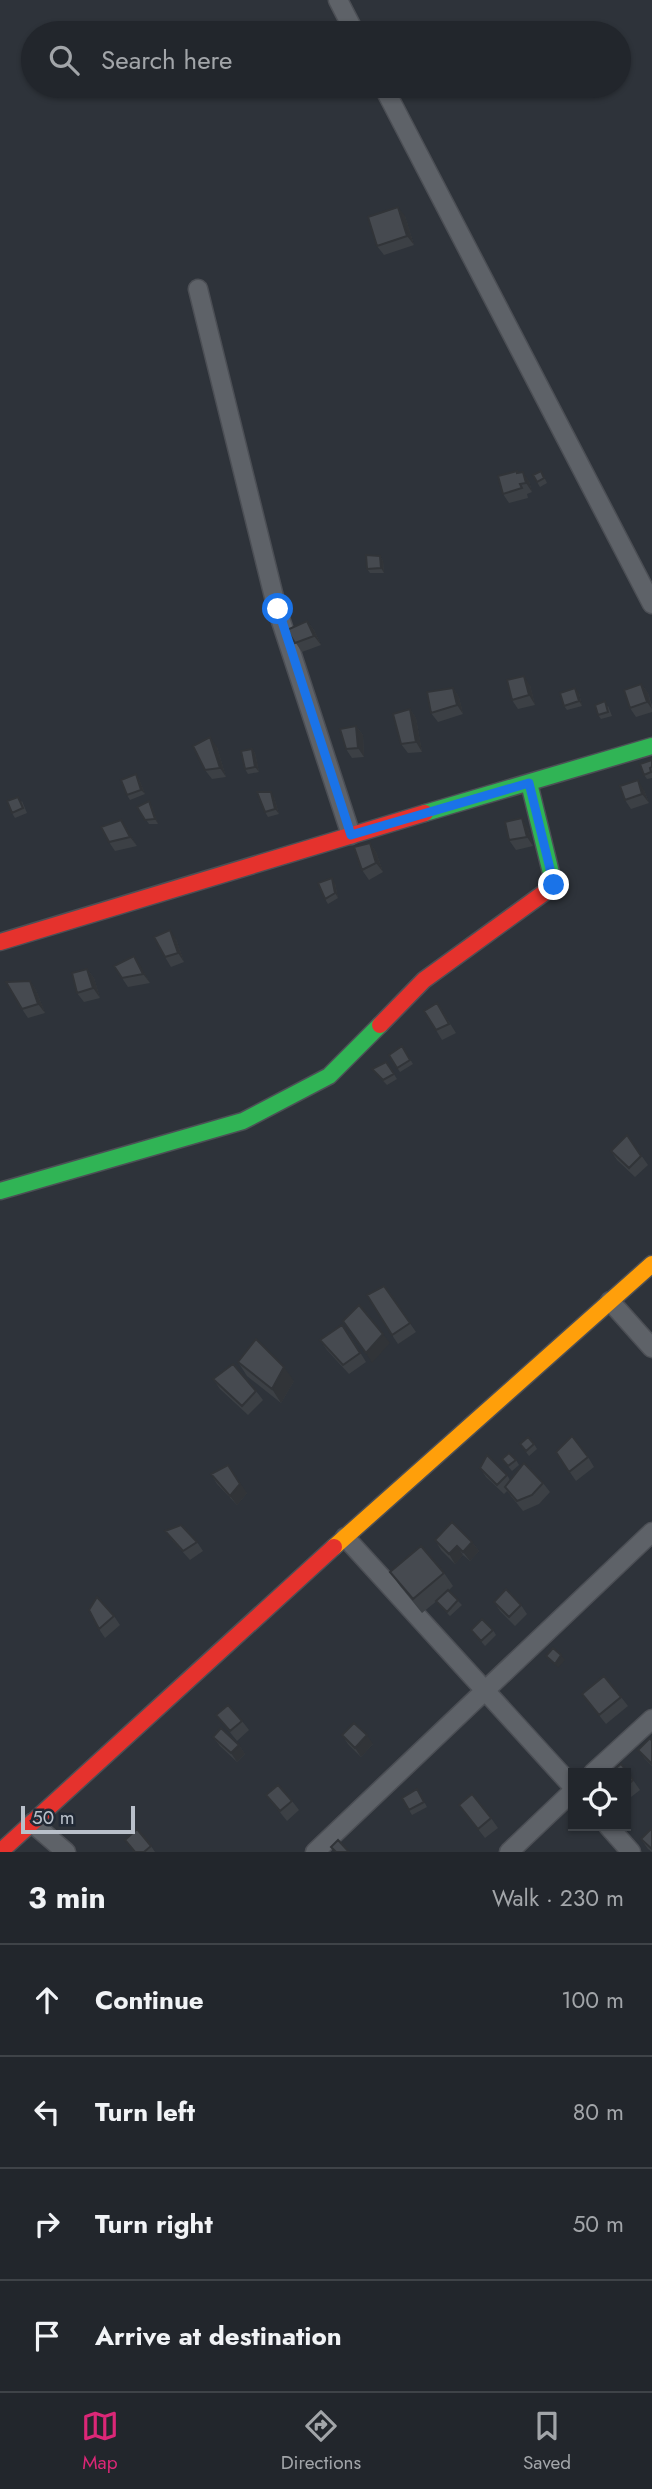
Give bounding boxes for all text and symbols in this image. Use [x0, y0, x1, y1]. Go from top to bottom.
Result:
search box [21, 21, 631, 98]
icon: search [45, 41, 83, 79]
text: Search here [101, 41, 233, 79]
route start [262, 593, 293, 624]
route end [538, 869, 569, 900]
map controls [568, 1768, 631, 1831]
button: locate [568, 1768, 631, 1831]
scale bar [21, 1803, 135, 1835]
text: 50 m [32, 1804, 75, 1831]
text: 3 min [28, 1876, 106, 1919]
text: Walk · 230 m [492, 1881, 624, 1915]
icon: ahead [28, 1981, 66, 2019]
text: Continue [95, 1981, 204, 2019]
text: 100 m [561, 1983, 624, 2017]
icon: left [28, 2093, 66, 2131]
text: Turn left [95, 2093, 195, 2131]
text: 80 m [573, 2095, 624, 2129]
icon: right [28, 2205, 66, 2243]
text: Turn right [95, 2205, 213, 2243]
text: 50 m [572, 2207, 624, 2241]
icon: arrive [28, 2317, 66, 2355]
text: Arrive at destination [95, 2317, 342, 2355]
tab: Map [81, 2407, 119, 2476]
tab: Directions [281, 2407, 361, 2476]
tab: Saved [523, 2407, 571, 2476]

